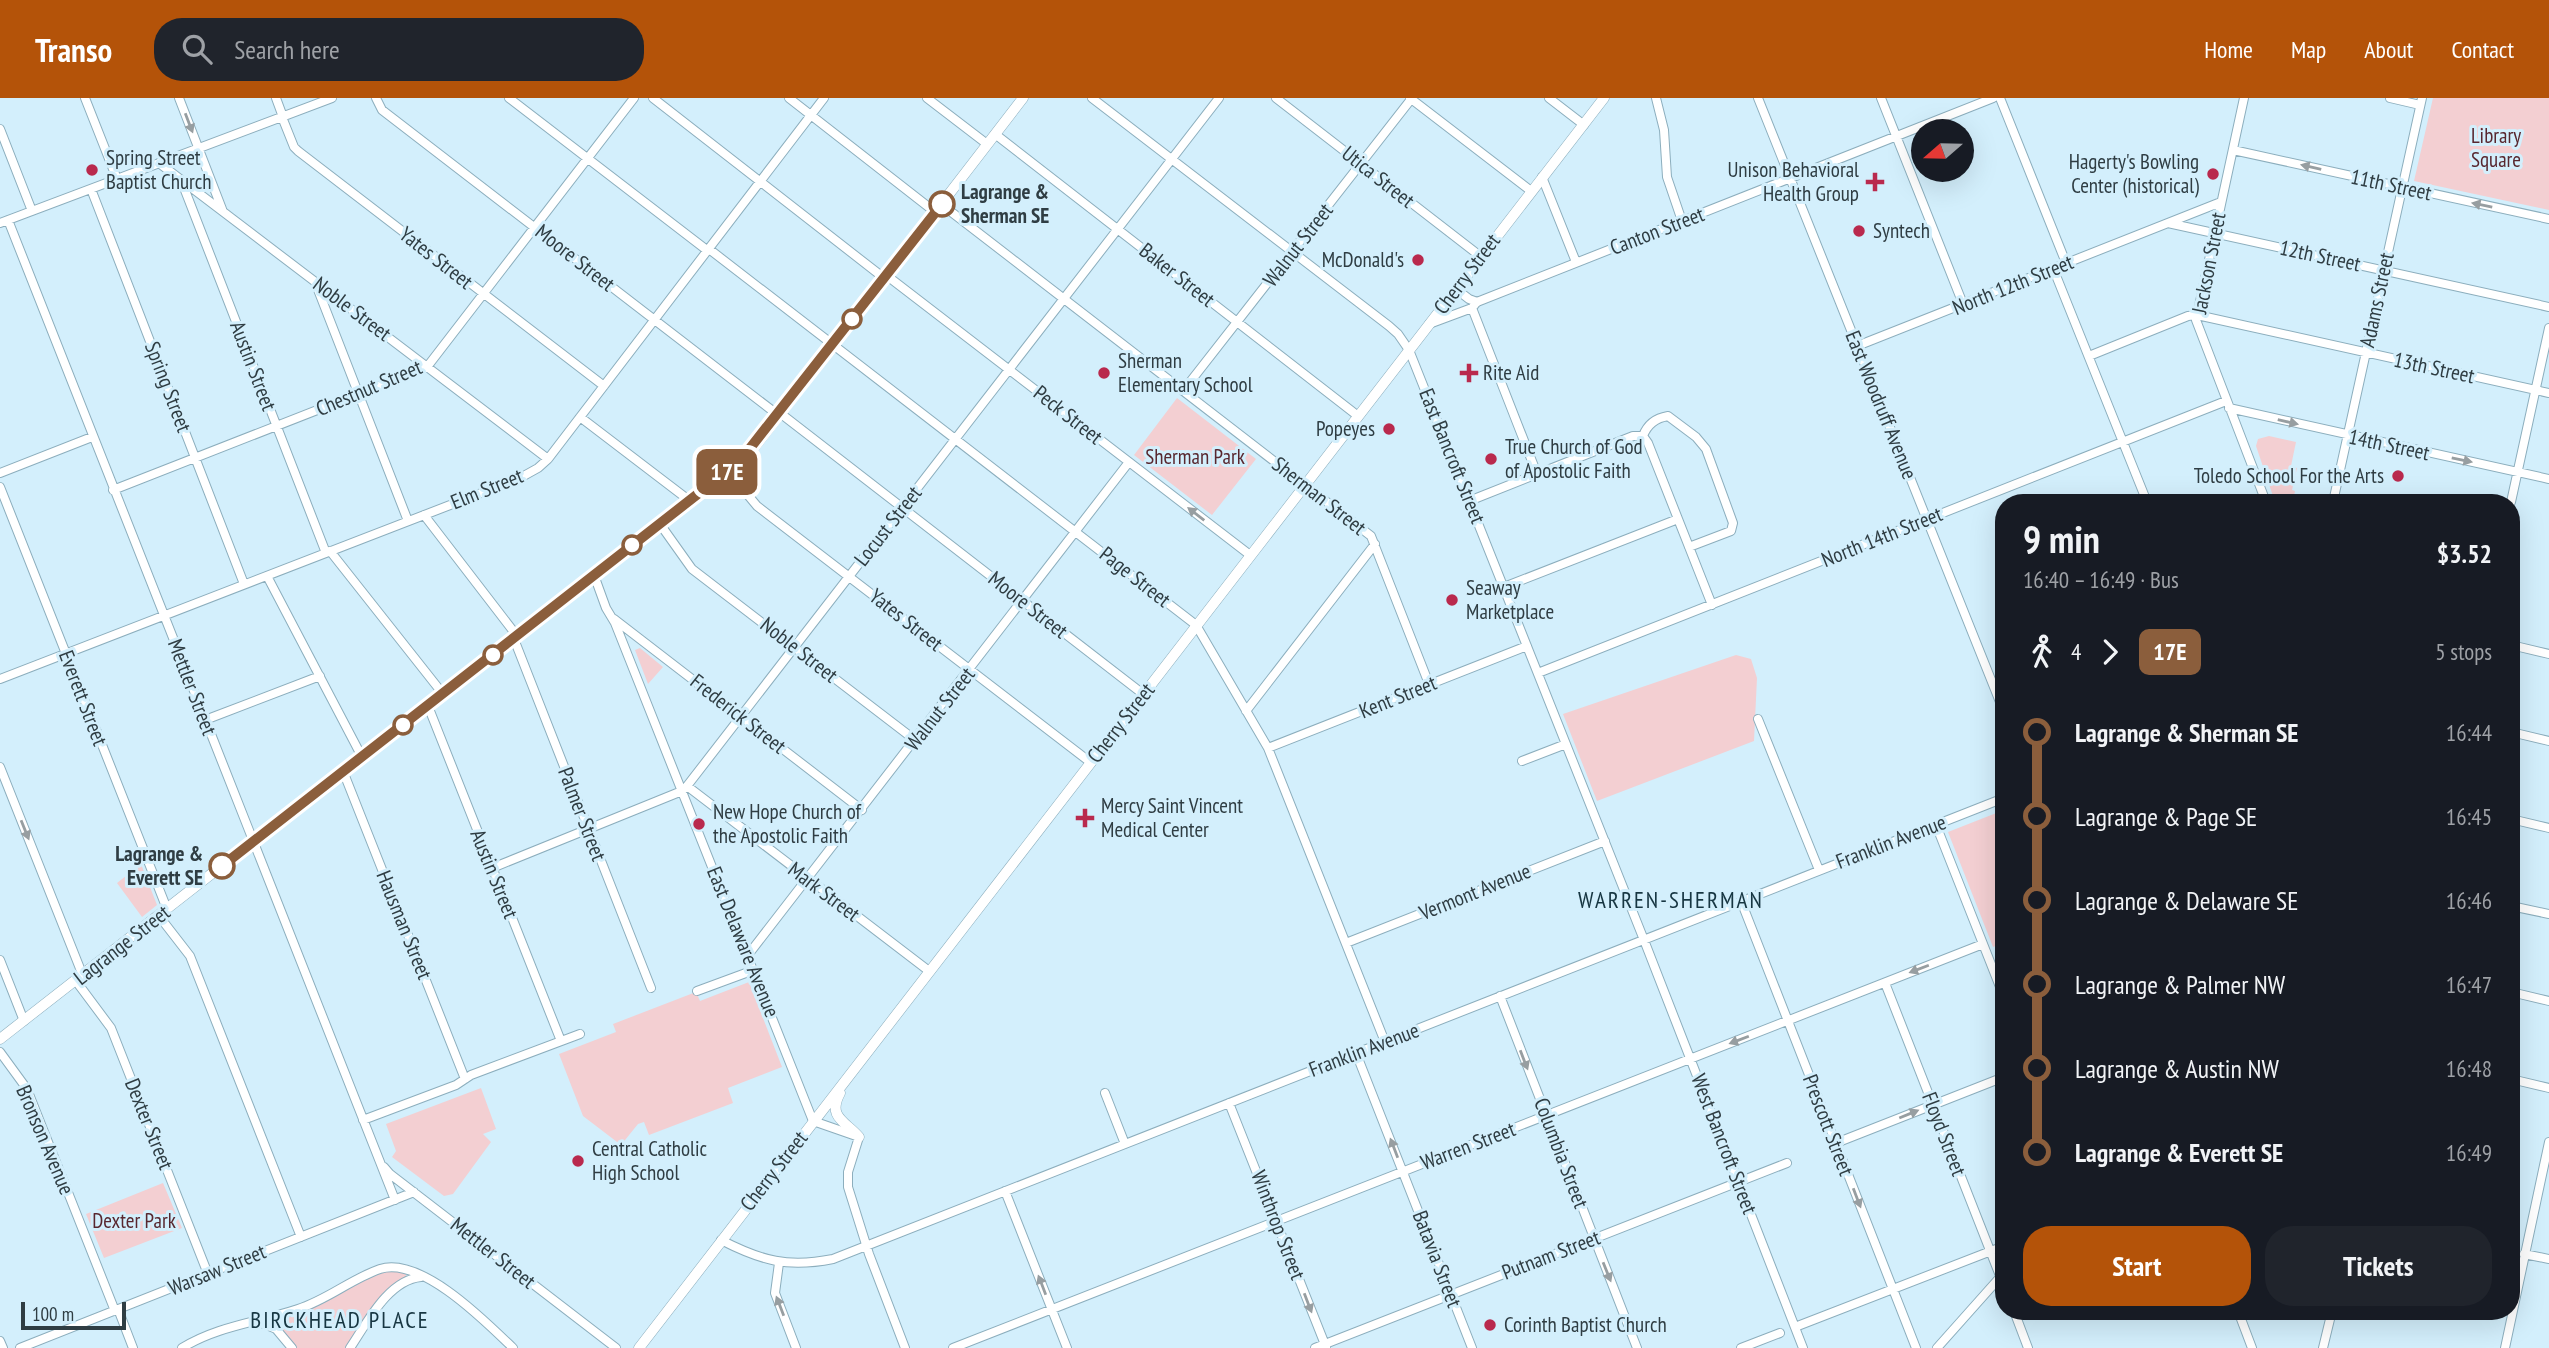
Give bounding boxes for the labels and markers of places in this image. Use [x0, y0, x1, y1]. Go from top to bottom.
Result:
place label: Spring Street Baptist Church [106, 144, 212, 195]
place label: Hagerty's Bowling Center (historical) [2069, 148, 2199, 199]
place label: Unison Behavioral Health Group [1727, 156, 1859, 207]
marker: Spring Street Baptist Church [84, 162, 100, 178]
marker: Hagerty's Bowling Center (historical) [2205, 166, 2221, 182]
marker: Unison Behavioral Health Group [1865, 172, 1885, 192]
place label: Lagrange & Sherman SE [961, 178, 1049, 229]
marker: Lagrange & Sherman SE [929, 191, 955, 217]
place label: Syntech [1873, 217, 1930, 244]
marker: Syntech [1851, 223, 1867, 239]
place label: McDonald's [1322, 246, 1404, 273]
marker: McDonald's [1410, 252, 1426, 268]
unlabelled marker [842, 309, 862, 329]
place label: Sherman Elementary School [1118, 347, 1253, 398]
place label: Rite Aid [1483, 359, 1539, 386]
marker: Sherman Elementary School [1096, 365, 1112, 381]
marker: Rite Aid [1461, 365, 1477, 381]
place label: Popeyes [1316, 415, 1375, 442]
marker: Popeyes [1381, 421, 1397, 437]
place label: True Church of God of Apostolic Faith [1505, 433, 1643, 484]
marker: True Church of God of Apostolic Faith [1483, 451, 1499, 467]
place label: Toledo School For the Arts [2194, 462, 2384, 489]
marker: Toledo School For the Arts [2390, 468, 2406, 484]
unlabelled marker [622, 535, 642, 555]
place label: Seaway Marketplace [1466, 574, 1554, 625]
marker: Seaway Marketplace [1444, 592, 1460, 608]
unlabelled marker [483, 645, 503, 665]
unlabelled marker [393, 715, 413, 735]
place label: Mercy Saint Vincent Medical Center [1101, 792, 1243, 843]
place label: New Hope Church of the Apostolic Faith [713, 798, 862, 849]
marker: Mercy Saint Vincent Medical Center [1075, 808, 1095, 828]
marker: New Hope Church of the Apostolic Faith [691, 816, 707, 832]
place label: Lagrange & Everett SE [115, 840, 203, 891]
marker: Lagrange & Everett SE [209, 853, 235, 879]
place label: Central Catholic High School [592, 1135, 707, 1186]
marker: Central Catholic High School [570, 1153, 586, 1169]
place label: Corinth Baptist Church [1504, 1311, 1667, 1338]
marker: Corinth Baptist Church [1482, 1317, 1498, 1333]

